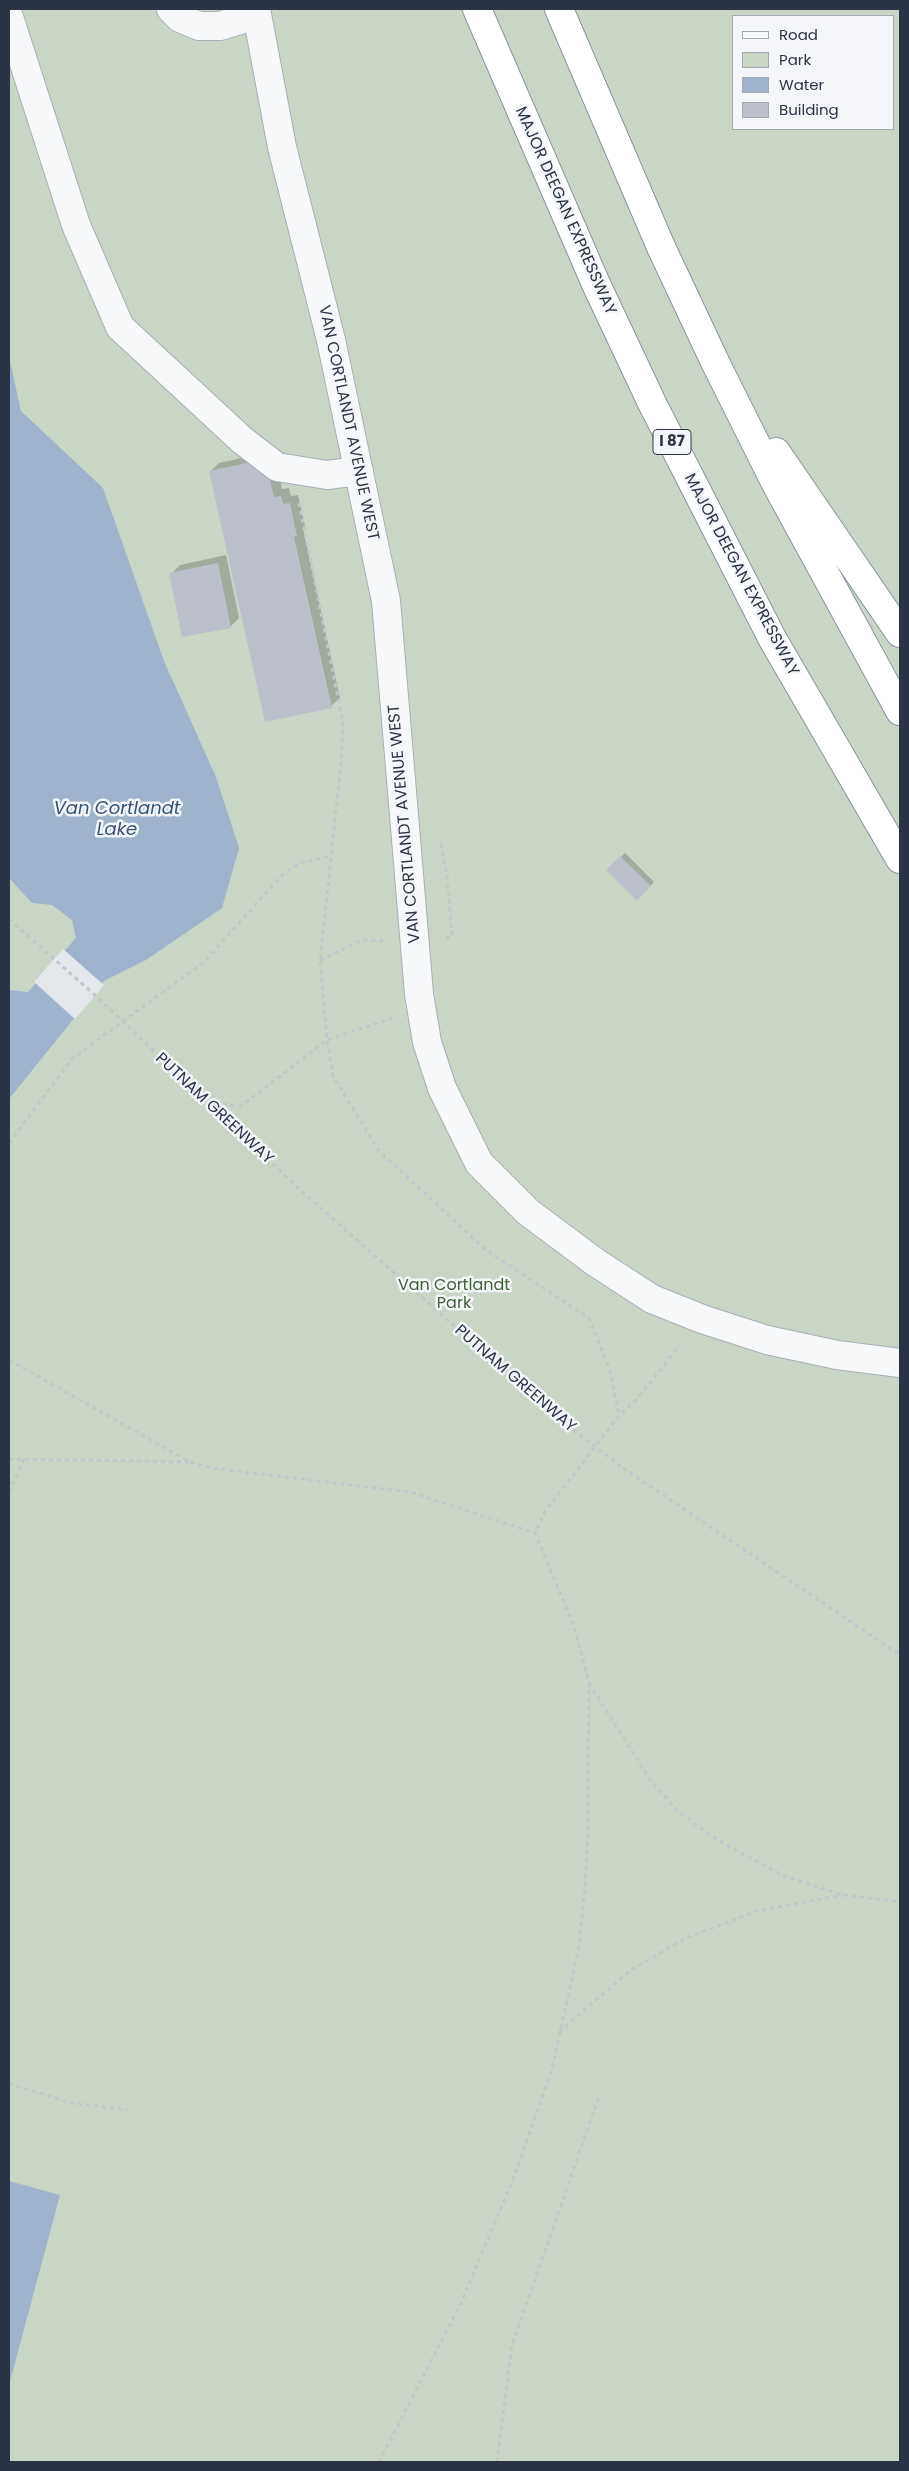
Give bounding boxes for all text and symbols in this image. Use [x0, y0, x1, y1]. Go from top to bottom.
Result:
legend [732, 15, 894, 130]
text: Road [779, 24, 818, 45]
text: Park [779, 49, 811, 70]
text: Water [779, 74, 824, 95]
text: Building [779, 99, 839, 120]
street label: MAJOR DEEGAN EXPRESSWAY [510, 104, 620, 318]
street label: VAN CORTLANDT AVENUE WEST [314, 304, 382, 542]
road number: I 87 [653, 430, 691, 454]
street label: MAJOR DEEGAN EXPRESSWAY [679, 471, 803, 679]
street label: VAN CORTLANDT AVENUE WEST [385, 704, 425, 944]
water label: Van Cortlandt Lake [54, 798, 180, 841]
street label: PUTNAM GREENWAY [151, 1049, 277, 1169]
park label: Van Cortlandt Park [398, 1276, 510, 1314]
street label: PUTNAM GREENWAY [450, 1321, 580, 1437]

